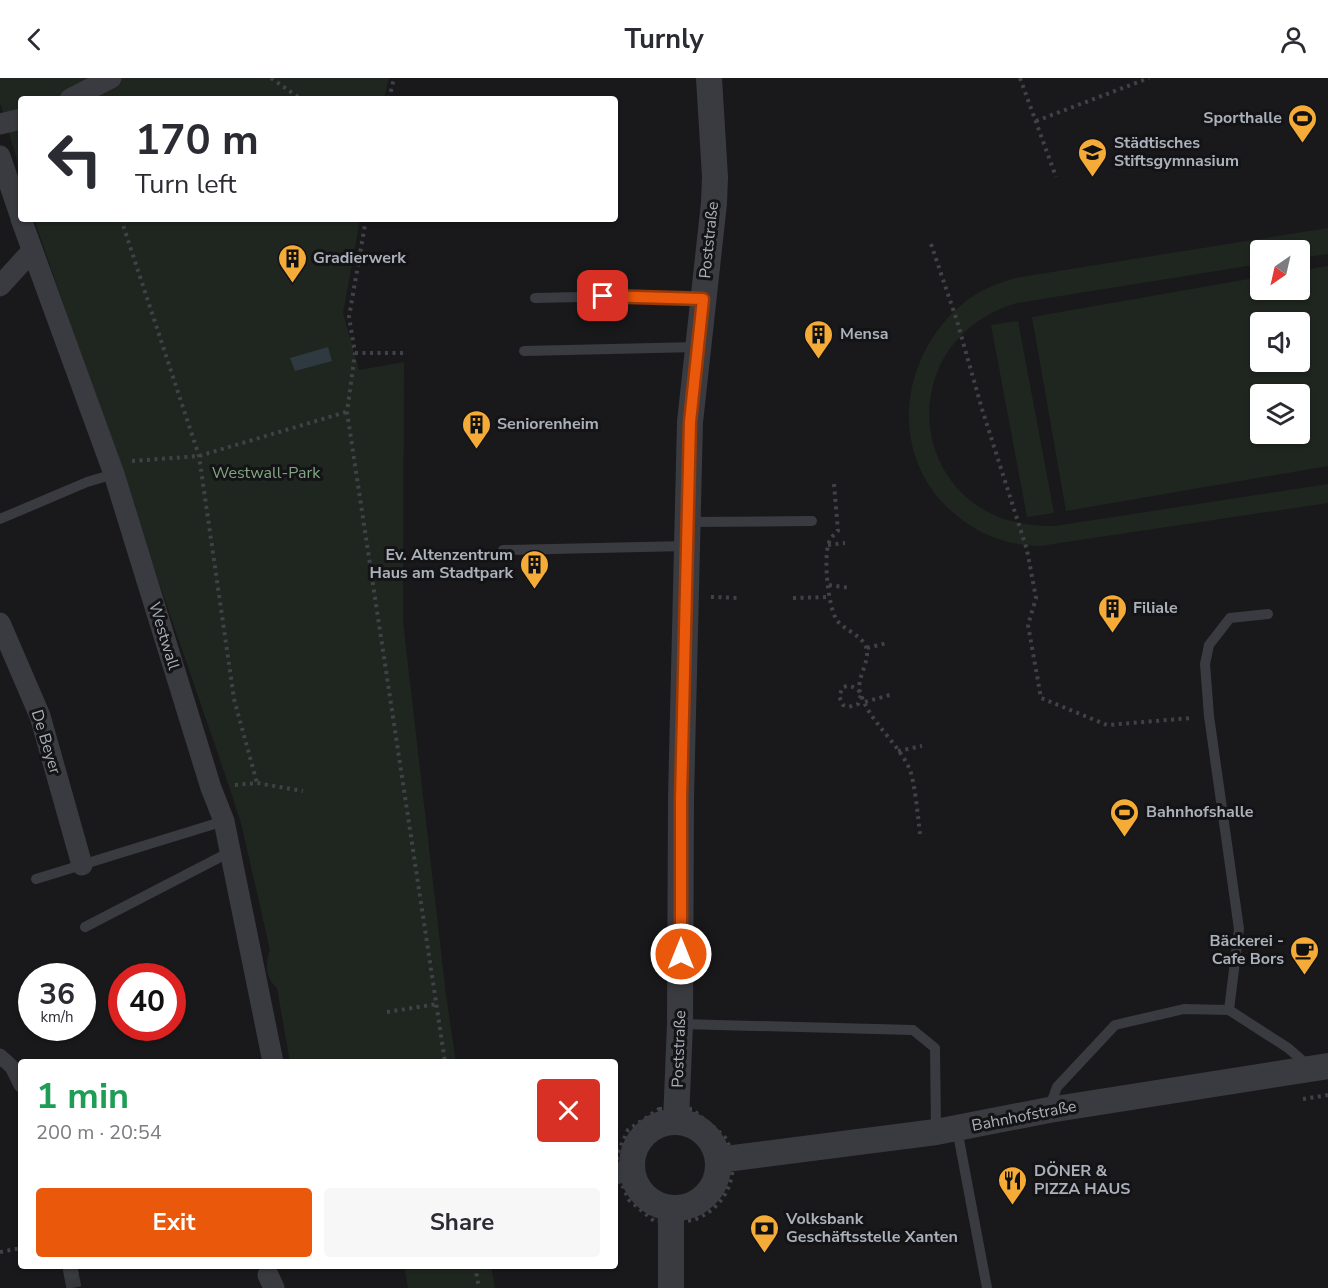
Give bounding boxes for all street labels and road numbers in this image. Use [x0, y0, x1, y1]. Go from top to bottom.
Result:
street label: Poststraße [694, 200, 724, 280]
street label: Westwall [143, 599, 185, 673]
street label: De Beyer [26, 707, 66, 777]
street label: Poststraße [667, 1010, 691, 1088]
street label: Bahnhofstraße [970, 1095, 1078, 1137]

